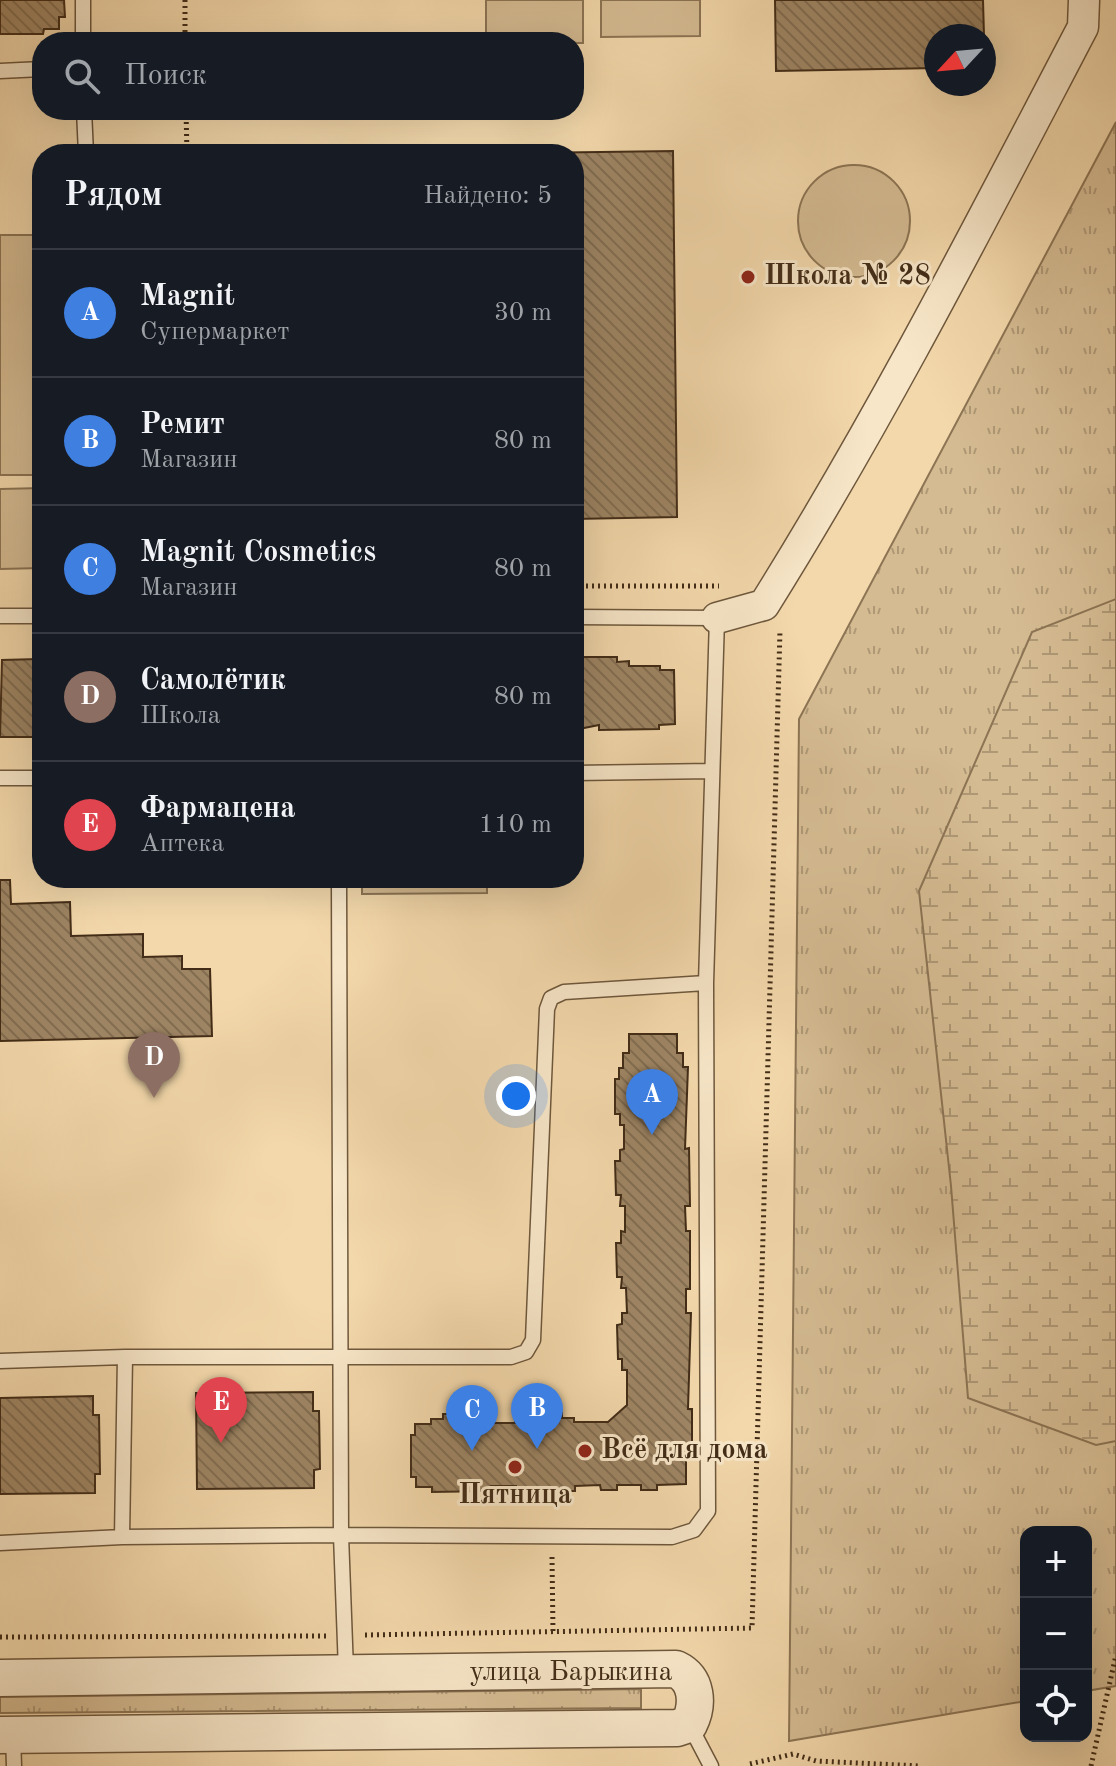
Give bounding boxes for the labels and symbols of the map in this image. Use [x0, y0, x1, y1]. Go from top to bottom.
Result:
north arrow [924, 24, 996, 96]
place label: Школа № 28 [764, 262, 931, 291]
marker: Школа № 28 [739, 268, 757, 286]
pin: D [128, 1032, 180, 1098]
pin: A [626, 1069, 678, 1135]
your location [496, 1076, 536, 1116]
pin: E [195, 1377, 247, 1443]
pin: B [511, 1383, 563, 1449]
pin: C [446, 1385, 498, 1451]
place label: Всё для дома [601, 1437, 768, 1465]
marker: Всё для дома [576, 1442, 594, 1460]
marker: Пятница [506, 1458, 524, 1476]
place label: Пятница [458, 1482, 572, 1510]
street label: улица Барыкина [470, 1659, 673, 1687]

